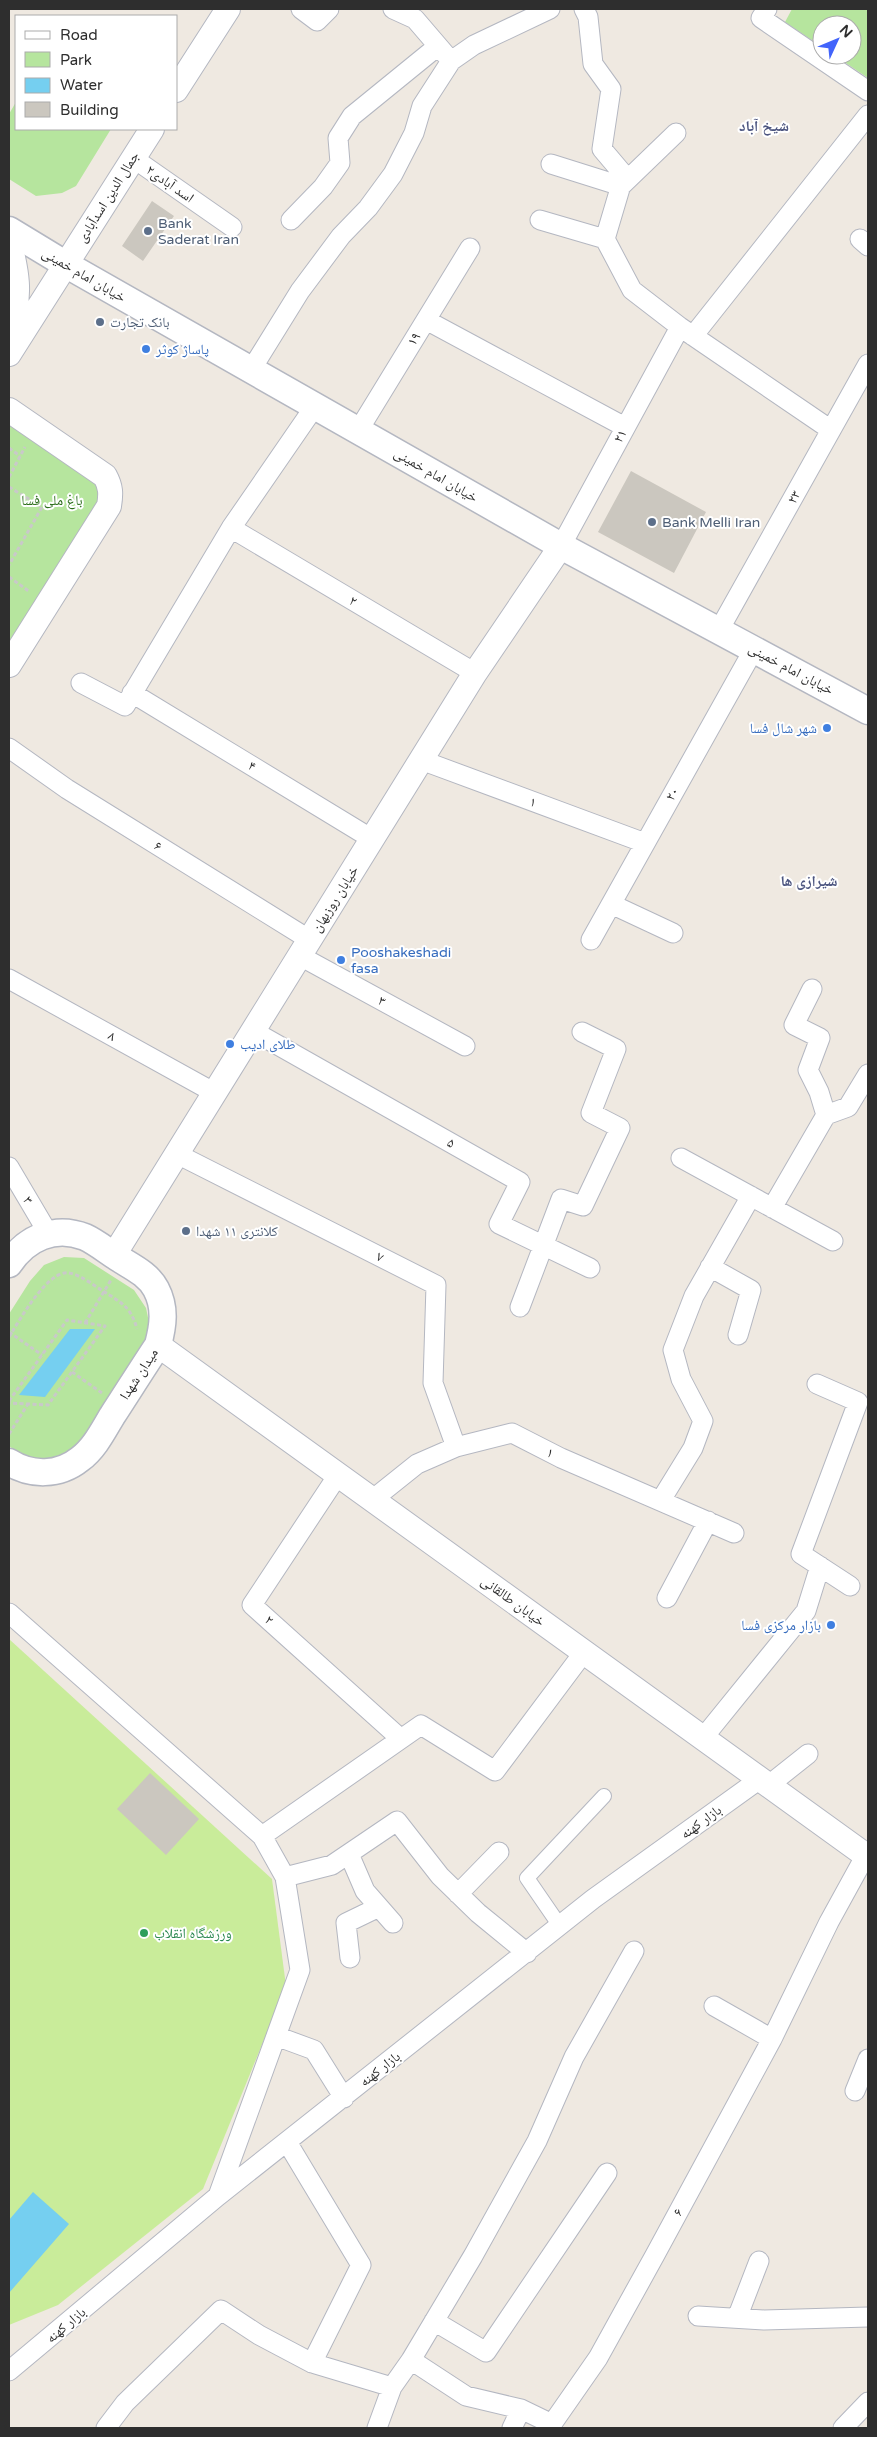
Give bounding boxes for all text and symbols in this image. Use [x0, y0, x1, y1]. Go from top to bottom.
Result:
legend [15, 15, 178, 130]
north arrow [812, 15, 862, 65]
text: N [836, 21, 856, 41]
text: Road [60, 26, 98, 44]
text: Park [60, 51, 92, 69]
text: Water [60, 76, 103, 94]
text: Building [60, 101, 119, 119]
district label: شیخ آباد [739, 117, 789, 136]
street label: جمال الدین اسدآبادی [73, 148, 143, 246]
street label: اسد آبادی۲ [143, 161, 197, 207]
place label: Bank Saderat Iran [158, 215, 239, 248]
marker: Bank Saderat Iran [142, 225, 154, 237]
street label: خیابان امام خمینی [39, 244, 129, 307]
place label: بانک تجارت [110, 314, 170, 331]
marker: بانک تجارت [94, 316, 106, 328]
street label: ۱۹ [403, 329, 425, 349]
place label: پاساژ کوثر [155, 341, 209, 358]
marker: پاساژ کوثر [140, 343, 152, 355]
street label: ۲۱ [610, 426, 630, 446]
street label: خیابان امام خمینی [391, 444, 481, 507]
street label: ۲۳ [784, 487, 804, 507]
park label: باغ ملی فسا [21, 492, 83, 510]
place label: Bank Melli Iran [662, 514, 760, 531]
marker: Bank Melli Iran [646, 516, 658, 528]
street label: ۲ [346, 592, 360, 610]
street label: خیابان امام خمینی [745, 639, 837, 699]
place label: شهر شال فسا [750, 720, 817, 737]
marker: شهر شال فسا [821, 722, 833, 734]
street label: ۴ [245, 757, 259, 775]
street label: ۲۰ [662, 784, 682, 804]
street label: ۱ [527, 793, 539, 811]
street label: ۶ [151, 837, 165, 855]
street label: خیابان روزبهان [308, 863, 362, 935]
district label: شیرازی ها [780, 872, 838, 890]
place label: Pooshakeshadi fasa [351, 944, 451, 977]
marker: Pooshakeshadi fasa [335, 954, 347, 966]
street label: ۳ [375, 992, 389, 1010]
street label: ۸ [105, 1027, 119, 1045]
place label: طلای ادیب [240, 1036, 295, 1053]
marker: طلای ادیب [224, 1038, 236, 1050]
street label: ۵ [444, 1134, 458, 1152]
street label: ۳ [19, 1193, 37, 1207]
place label: کلانتری ۱۱ شهدا [196, 1223, 278, 1240]
marker: کلانتری ۱۱ شهدا [180, 1225, 192, 1237]
street label: ۷ [373, 1248, 387, 1266]
street label: میدان شهدا [116, 1345, 162, 1403]
street label: ۱ [543, 1444, 557, 1462]
street label: خیابان طالقانی [478, 1572, 548, 1630]
street label: ۲ [261, 1612, 277, 1628]
place label: بازار مرکزی فسا [741, 1617, 821, 1634]
marker: بازار مرکزی فسا [825, 1619, 837, 1631]
street label: بازار کهنه [677, 1801, 725, 1843]
place label: ورزشگاه انقلاب [154, 1925, 232, 1942]
marker: ورزشگاه انقلاب [138, 1927, 150, 1939]
street label: بازار کهنه [356, 2048, 404, 2090]
street label: ۶ [669, 2205, 687, 2219]
street label: بازار کهنه [43, 2303, 89, 2347]

